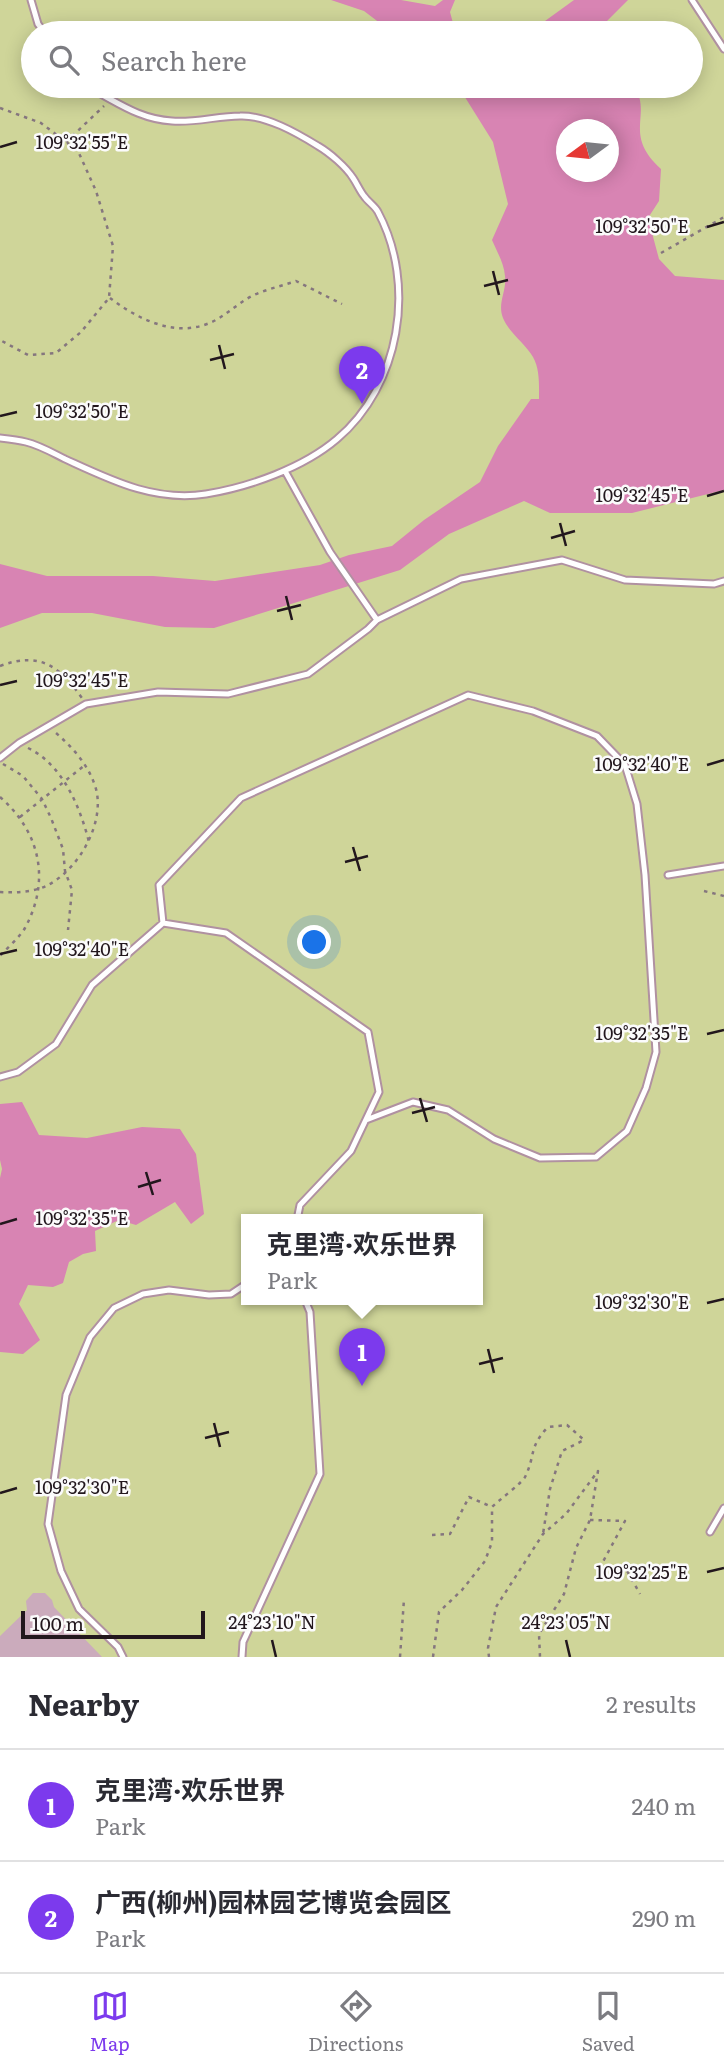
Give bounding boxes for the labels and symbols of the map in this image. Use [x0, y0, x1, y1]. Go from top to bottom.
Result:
north arrow [556, 119, 619, 182]
text: 109°32'55"E [36, 128, 128, 155]
text: 109°32'50"E [595, 212, 689, 239]
pin: 2 [339, 346, 385, 404]
text: 109°32'50"E [35, 397, 129, 424]
text: 109°32'45"E [595, 481, 689, 508]
text: 109°32'45"E [35, 666, 129, 693]
text: 109°32'40"E [595, 750, 689, 777]
your location [297, 925, 331, 959]
text: 109°32'40"E [35, 935, 129, 962]
text: 109°32'35"E [596, 1019, 688, 1046]
text: 109°32'35"E [36, 1204, 128, 1231]
text: 109°32'30"E [595, 1288, 689, 1315]
pin: 1 [339, 1328, 385, 1386]
text: 109°32'30"E [35, 1473, 129, 1500]
text: 109°32'25"E [596, 1558, 688, 1585]
scale bar [21, 1608, 205, 1640]
text: 24°23'10"N [228, 1608, 316, 1635]
text: 24°23'05"N [521, 1608, 611, 1635]

